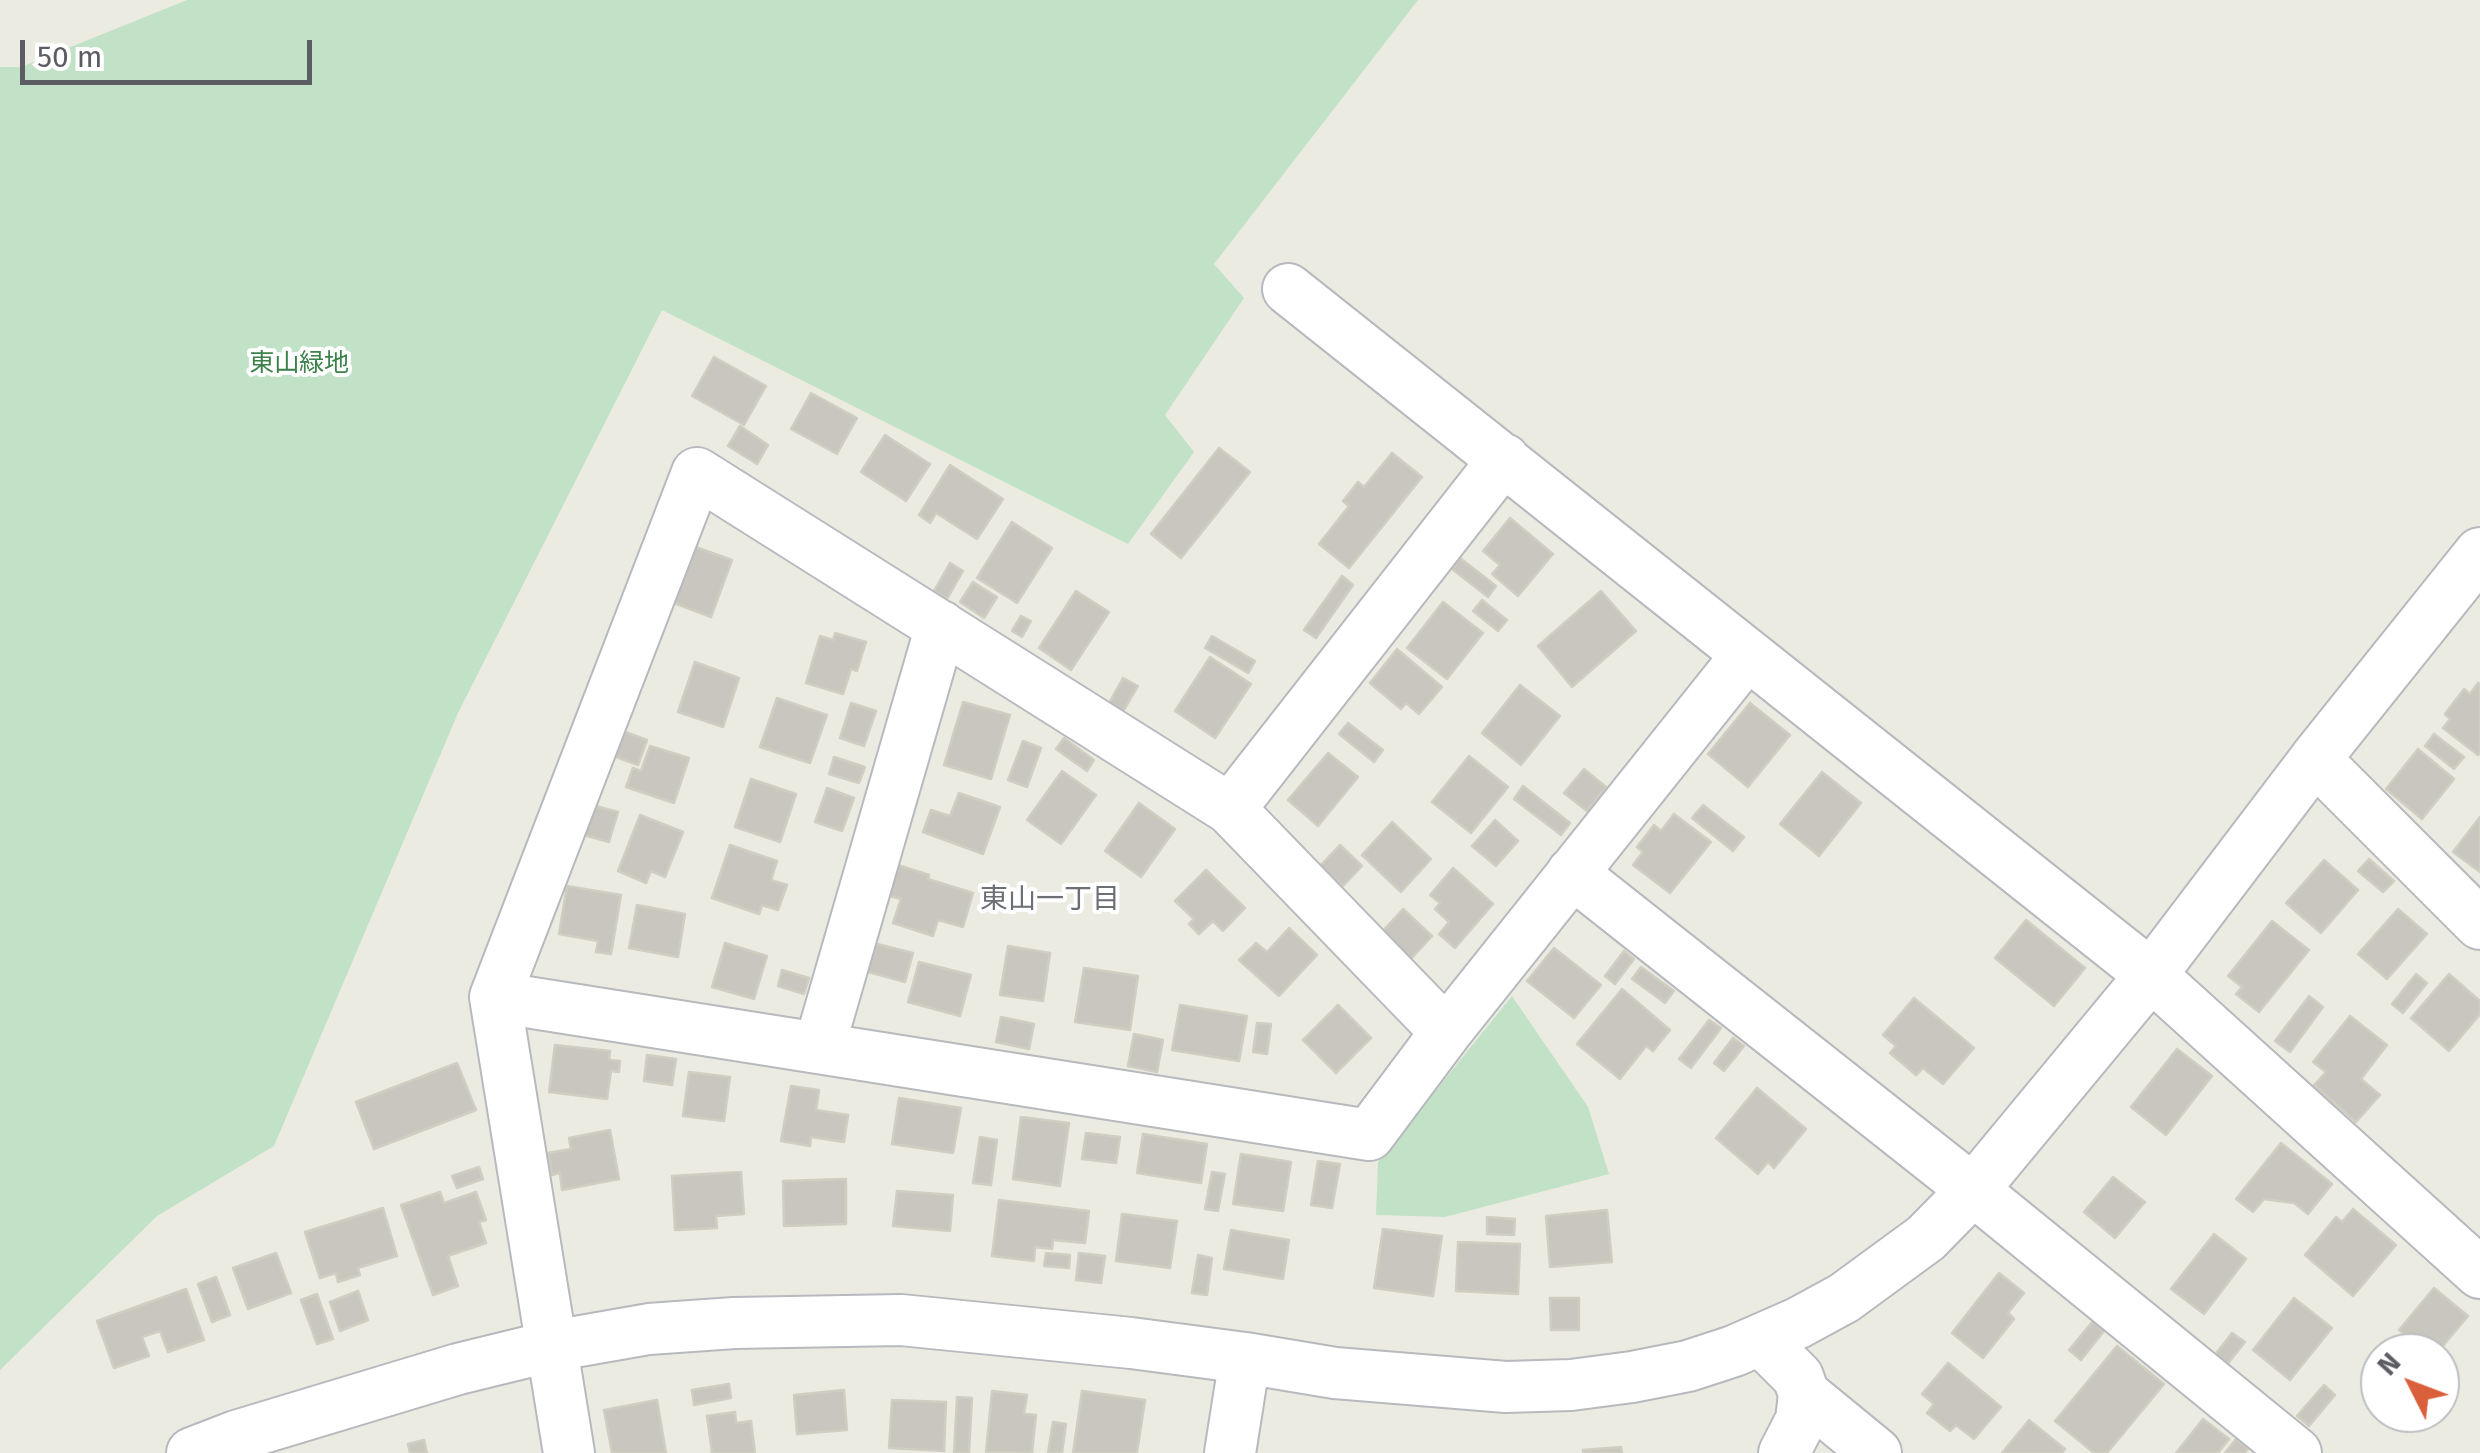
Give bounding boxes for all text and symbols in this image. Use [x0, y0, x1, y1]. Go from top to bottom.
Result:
scale bar [25, 20, 318, 82]
text: 50 m [37, 39, 102, 75]
park label: 東山緑地 [249, 349, 349, 379]
district label: 東山一丁目 [980, 883, 1120, 917]
north arrow [2360, 1333, 2460, 1433]
text: N [2370, 1346, 2407, 1382]

